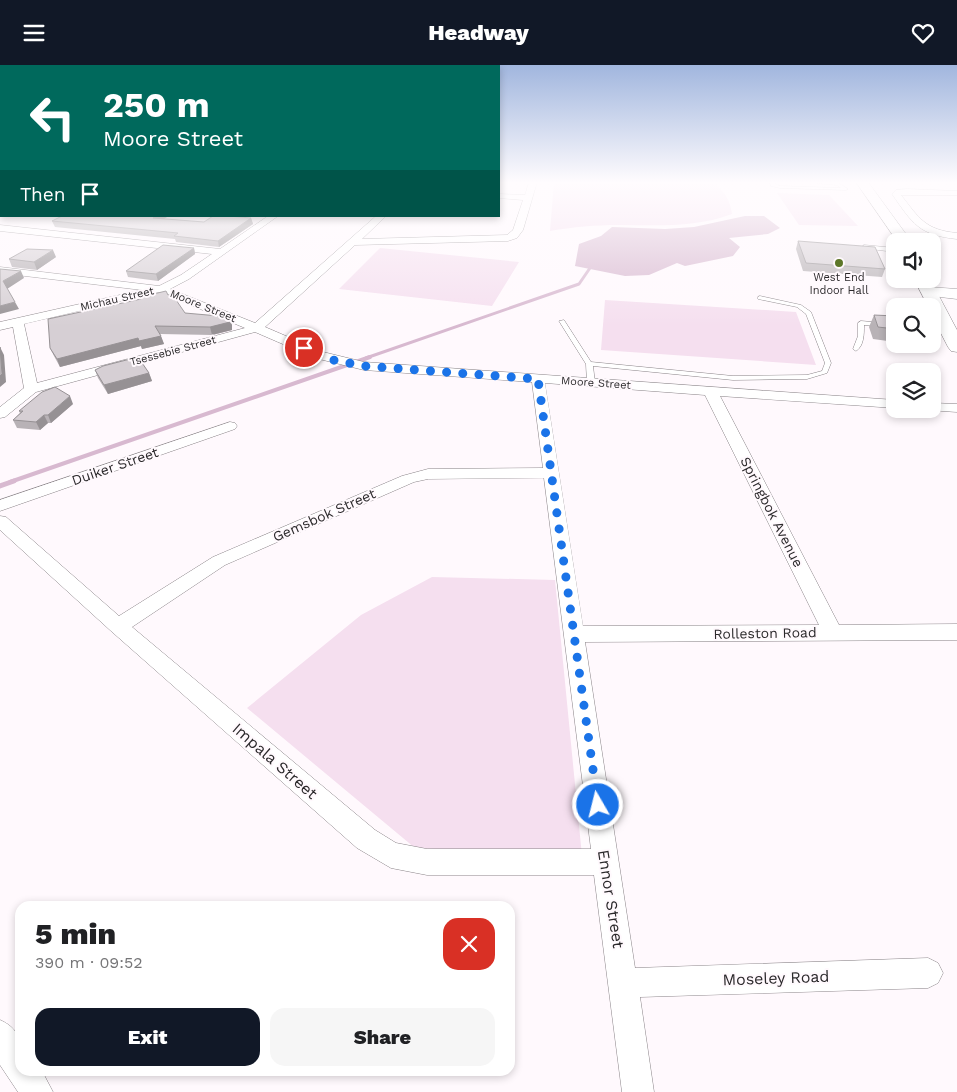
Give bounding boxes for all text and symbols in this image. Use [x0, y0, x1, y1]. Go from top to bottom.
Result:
icon: menu [20, 19, 48, 47]
icon: heart [909, 19, 937, 47]
text: Headway [428, 20, 529, 45]
text: 250 m [103, 84, 210, 126]
icon: left [20, 85, 85, 150]
text: Moore Street [103, 126, 243, 151]
icon: arrive [76, 180, 104, 208]
text: Then [20, 183, 66, 206]
map controls [886, 233, 941, 418]
button: sound [886, 233, 941, 288]
marker: West End Indoor Hall [833, 257, 845, 269]
place label: West End Indoor Hall [809, 271, 869, 297]
street label: Michau Street [79, 284, 155, 314]
street label: Moore Street [168, 287, 238, 325]
button: search [886, 298, 941, 353]
pin [283, 327, 325, 369]
street label: Tsessebie Street [128, 333, 218, 369]
icon: arrive [290, 334, 318, 362]
button: layers [886, 363, 941, 418]
street label: Moore Street [561, 374, 632, 392]
street label: Duiker Street [70, 444, 161, 488]
street label: Springbok Avenue [737, 454, 807, 570]
street label: Gemsbok Street [270, 485, 378, 545]
street label: Rolleston Road [713, 624, 817, 642]
street label: Impala Street [229, 719, 322, 803]
position arrow [571, 778, 623, 830]
street label: Ennor Street [594, 848, 628, 950]
text: 5 min [35, 916, 116, 951]
button: close [443, 918, 495, 970]
text: 390 m · 09:52 [35, 953, 143, 972]
street label: Moseley Road [722, 967, 830, 989]
button: Exit [35, 1008, 260, 1066]
button: Share [270, 1008, 495, 1066]

